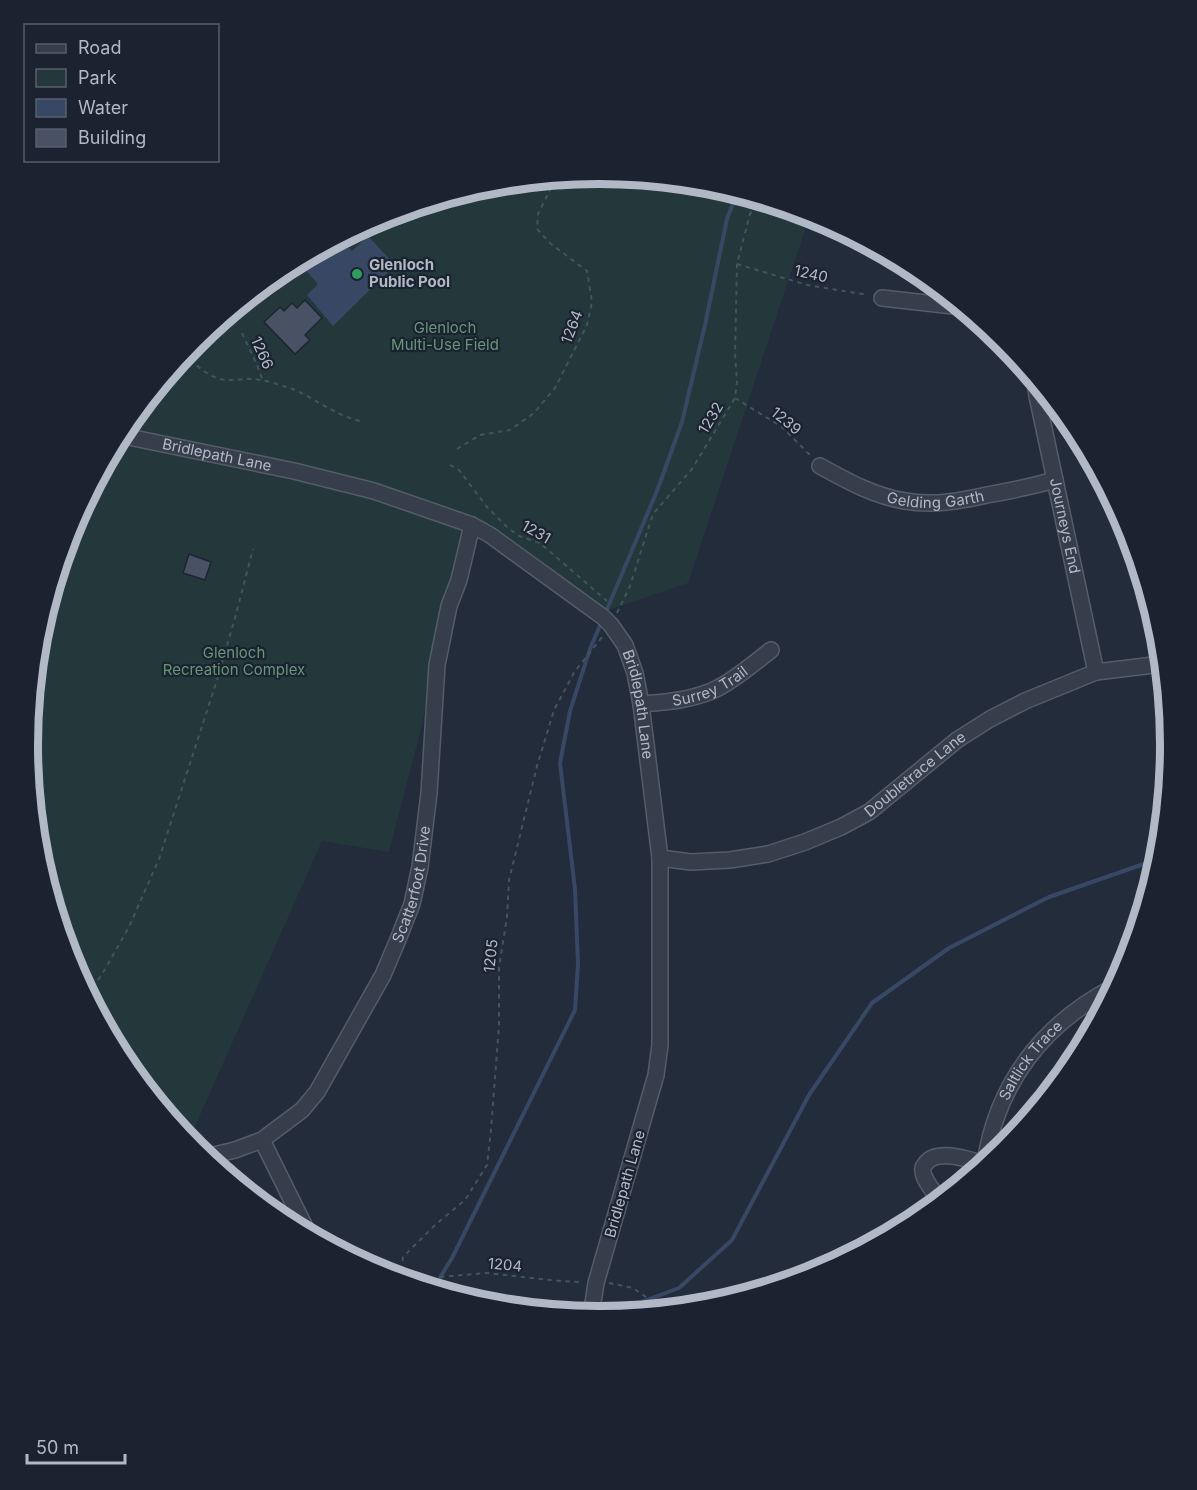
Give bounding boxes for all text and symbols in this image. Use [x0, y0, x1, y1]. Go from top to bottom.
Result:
legend [24, 24, 219, 162]
text: Road [78, 37, 121, 58]
text: Park [78, 67, 117, 88]
text: Water [78, 97, 128, 118]
text: Building [78, 127, 146, 148]
place label: Glenloch Public Pool [369, 255, 450, 291]
street label: 1240 [792, 260, 830, 287]
marker: Glenloch Public Pool [350, 267, 364, 281]
street label: 1264 [557, 307, 587, 346]
park label: Glenloch Multi-Use Field [391, 318, 499, 354]
street label: 1266 [247, 333, 278, 372]
street label: 1232 [694, 398, 727, 437]
street label: 1239 [767, 403, 805, 439]
street label: Bridlepath Lane [161, 434, 273, 475]
street label: Journeys End [1046, 476, 1085, 575]
street label: Gelding Garth [885, 486, 986, 512]
street label: 1231 [518, 516, 554, 547]
park label: Glenloch Recreation Complex [163, 643, 305, 679]
street label: Bridlepath Lane [618, 647, 658, 760]
street label: Surrey Trail [671, 662, 751, 710]
street label: Doubletrace Lane [860, 727, 969, 821]
street label: Scatterfoot Drive [388, 825, 434, 945]
street label: 1205 [479, 938, 502, 974]
street label: Saltlick Trace [994, 1016, 1066, 1103]
street label: Bridlepath Lane [600, 1128, 649, 1240]
street label: 1204 [487, 1254, 523, 1275]
scale bar [27, 1427, 124, 1465]
text: 50 m [36, 1437, 79, 1458]

